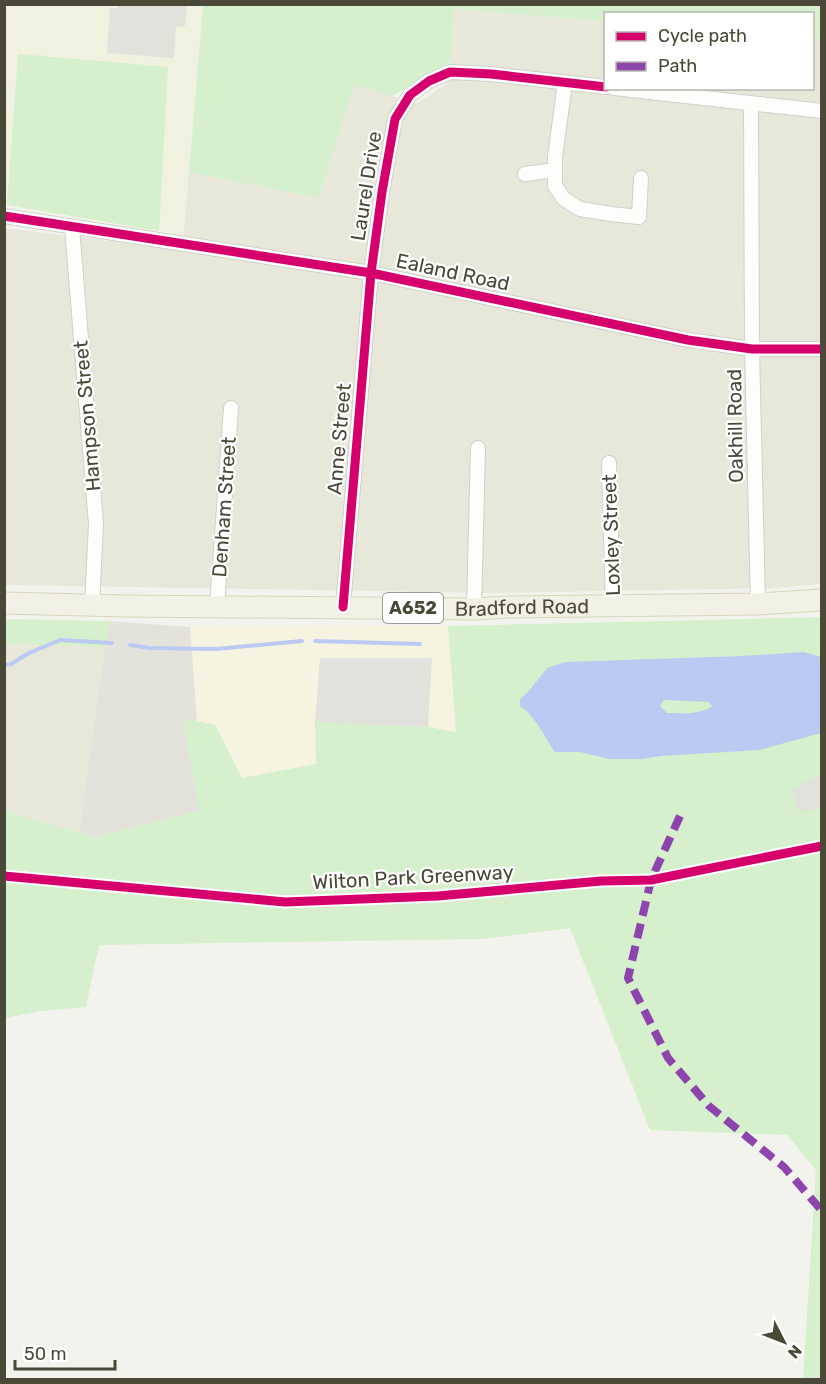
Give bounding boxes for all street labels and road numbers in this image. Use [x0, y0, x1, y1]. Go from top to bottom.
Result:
street label: Laurel Drive [345, 129, 387, 243]
street label: Ealand Road [394, 248, 512, 296]
street label: Hampson Street [68, 339, 106, 493]
street label: Oakhill Road [722, 369, 748, 483]
street label: Anne Street [322, 382, 356, 496]
street label: Denham Street [207, 436, 241, 578]
street label: Loxley Street [597, 473, 625, 596]
road number: A652 [383, 593, 443, 623]
street label: Bradford Road [455, 594, 589, 621]
street label: Wilton Park Greenway [312, 860, 514, 894]

